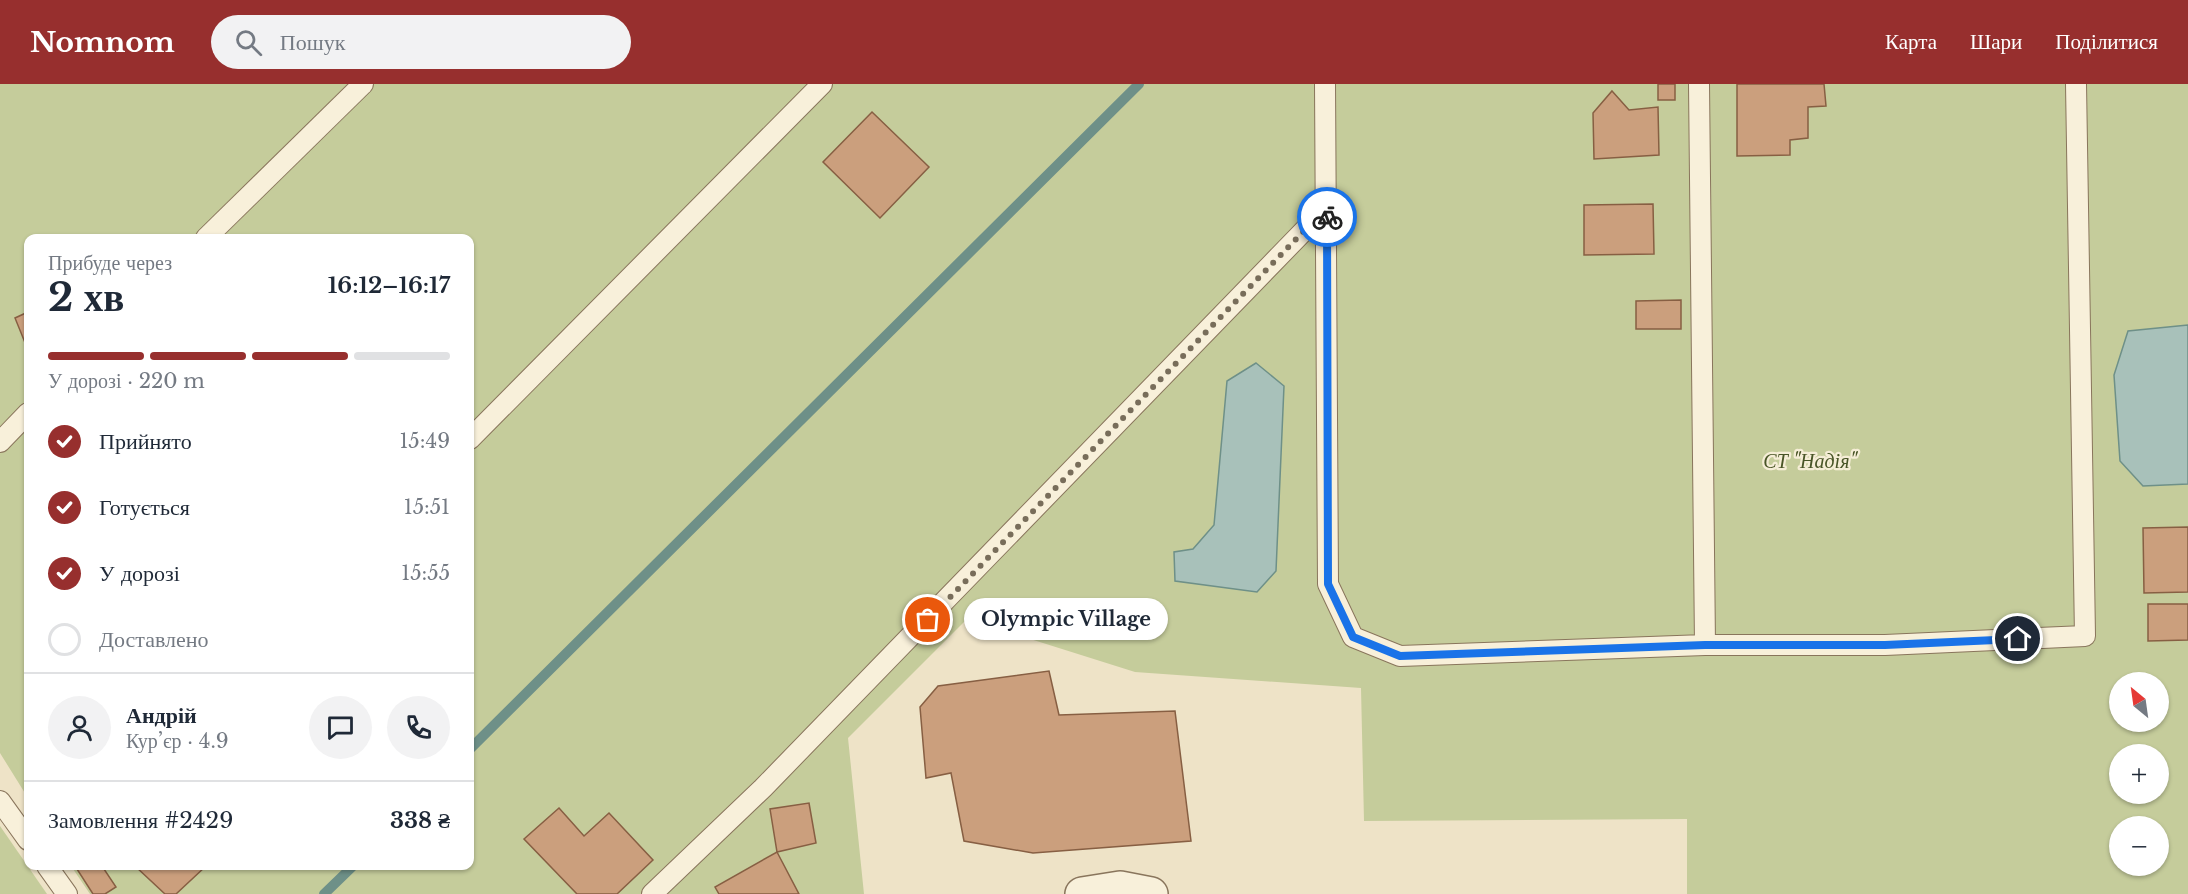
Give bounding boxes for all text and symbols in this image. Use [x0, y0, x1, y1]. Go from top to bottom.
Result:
search box [211, 15, 631, 69]
text: Nomnom [30, 25, 175, 60]
icon: search [232, 26, 265, 59]
text: Пошук [280, 29, 345, 56]
text: Карта [1885, 29, 1937, 55]
text: Шари [1970, 29, 2022, 55]
text: Поділитися [2055, 29, 2158, 55]
courier [1297, 187, 1357, 247]
icon: bike [1311, 201, 1344, 234]
text: Прибуде через [48, 251, 172, 275]
text: 16:12–16:17 [328, 272, 450, 299]
text: 2 хв [48, 273, 124, 322]
text: У дорозі · 220 m [48, 369, 205, 393]
icon: check [48, 425, 81, 458]
text: Прийнято [99, 428, 192, 455]
text: 15:49 [399, 429, 450, 453]
park label: СТ "Надія" [1763, 449, 1858, 473]
icon: check [48, 491, 81, 524]
text: Готується [99, 494, 190, 521]
text: 15:51 [404, 495, 450, 519]
icon: check [48, 557, 81, 590]
text: У дорозі [99, 560, 180, 587]
text: 15:55 [401, 561, 450, 585]
pin [902, 594, 953, 645]
callout: Olympic Village [964, 599, 1168, 641]
icon: bag [911, 603, 944, 636]
text: Olympic Village [981, 607, 1151, 631]
pin [1992, 613, 2043, 664]
icon: home [2001, 622, 2034, 655]
text: Доставлено [99, 626, 209, 653]
north arrow [2109, 672, 2169, 732]
map controls [2109, 672, 2169, 876]
button: person [48, 696, 111, 759]
button: chat [309, 696, 372, 759]
button: phone [387, 696, 450, 759]
text: Андрій [126, 702, 197, 729]
text: Кур’єр · 4.9 [126, 729, 229, 753]
button: + [2109, 744, 2169, 804]
text: Замовлення #2429 [48, 807, 233, 834]
text: 338 ₴ [390, 807, 450, 834]
button: − [2109, 816, 2169, 876]

